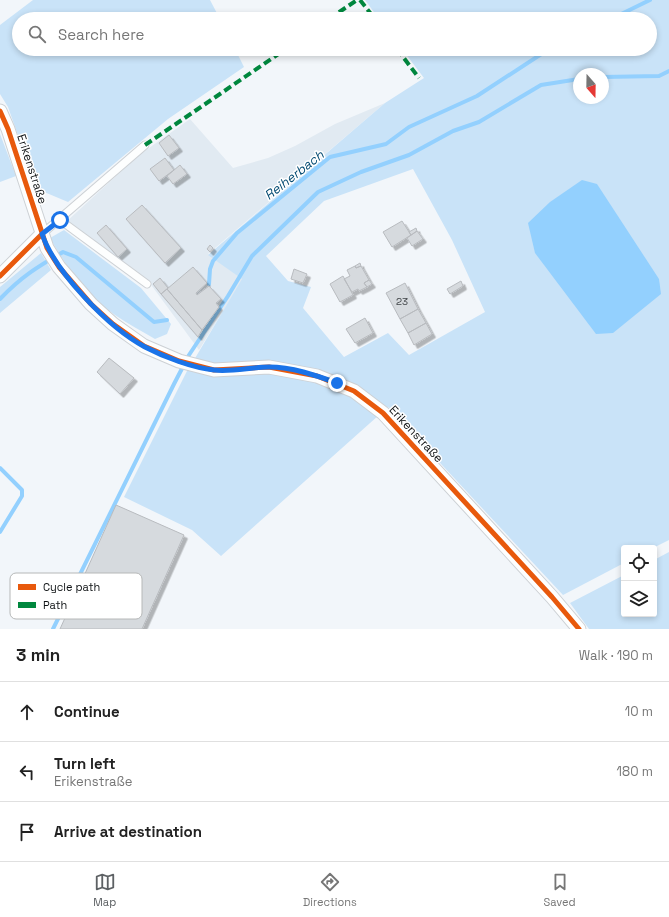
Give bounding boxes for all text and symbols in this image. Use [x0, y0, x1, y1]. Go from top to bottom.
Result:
search box [12, 12, 657, 56]
icon: search [26, 23, 48, 45]
text: Search here [58, 25, 144, 44]
north arrow [573, 68, 609, 104]
street label: Erikenstraße [13, 132, 51, 206]
water label: Reiherbach [261, 146, 328, 204]
route start [51, 211, 69, 229]
house number: 23 [396, 295, 408, 308]
route end [328, 374, 346, 392]
street label: Erikenstraße [385, 402, 447, 466]
map controls [621, 545, 657, 617]
button: locate [621, 545, 657, 581]
legend [10, 573, 142, 619]
text: Cycle path [43, 580, 100, 594]
button: layers [621, 581, 657, 617]
text: Path [43, 598, 67, 612]
text: 3 min [16, 644, 60, 666]
text: Walk · 190 m [579, 647, 653, 664]
icon: ahead [16, 701, 38, 723]
text: Continue [54, 702, 120, 721]
text: 10 m [625, 703, 653, 720]
text: Turn left [54, 754, 116, 773]
icon: left [16, 761, 38, 783]
text: 180 m [617, 763, 653, 780]
text: Erikenstraße [54, 773, 132, 790]
icon: arrive [16, 821, 38, 843]
text: Arrive at destination [54, 822, 202, 841]
tab: Map [93, 871, 116, 909]
tab: Directions [303, 871, 357, 909]
tab: Saved [544, 871, 576, 909]

